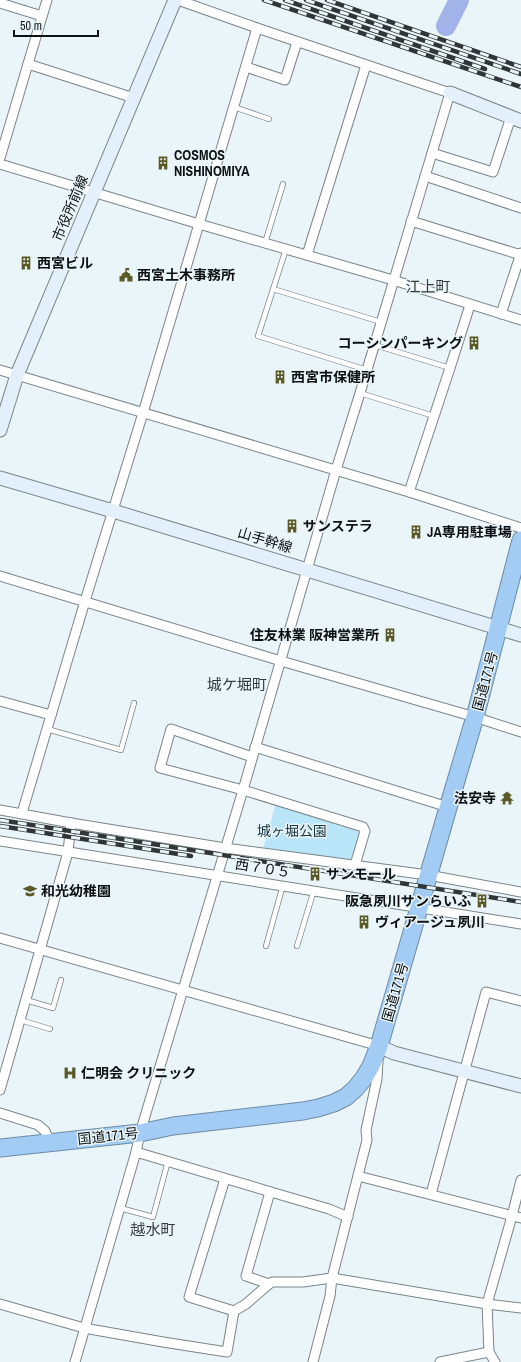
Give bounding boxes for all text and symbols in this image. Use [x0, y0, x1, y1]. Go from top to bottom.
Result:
scale bar [14, 12, 98, 38]
text: 50 m [20, 18, 42, 34]
place label: COSMOS NISHINOMIYA [174, 146, 250, 180]
building icon: COSMOS NISHINOMIYA [155, 155, 171, 171]
street label: 市役所前線 [48, 172, 92, 244]
place label: 西宮ビル [37, 254, 93, 272]
building icon: 西宮ビル [18, 255, 34, 271]
place label: 西宮土木事務所 [137, 266, 235, 284]
public building icon: 西宮土木事務所 [118, 267, 134, 283]
district label: 江上町 [405, 276, 451, 297]
place label: コーシンパーキング [338, 334, 463, 352]
building icon: コーシンパーキング [466, 335, 482, 351]
place label: 西宮市保健所 [291, 368, 375, 386]
building icon: 西宮市保健所 [272, 369, 288, 385]
place label: サンステラ [303, 517, 373, 535]
building icon: サンステラ [284, 518, 300, 534]
street label: 山手幹線 [236, 523, 294, 557]
place label: JA専用駐車場 [427, 523, 512, 541]
building icon: JA専用駐車場 [408, 524, 424, 540]
place label: 住友林業 阪神営業所 [250, 626, 379, 644]
building icon: 住友林業 阪神営業所 [382, 627, 398, 643]
street label: 国道171号 [468, 649, 502, 713]
district label: 城ケ堀町 [207, 674, 267, 695]
place label: 法安寺 [454, 789, 496, 807]
temple icon: 法安寺 [499, 790, 515, 806]
park label: 城ヶ堀公園 [257, 822, 327, 840]
street label: 西７０５ [234, 855, 292, 881]
place label: サンモール [326, 865, 396, 883]
building icon: サンモール [307, 866, 323, 882]
place label: 和光幼稚園 [41, 882, 111, 900]
school or university icon: 和光幼稚園 [22, 883, 38, 899]
place label: 阪急夙川サンらいふ [345, 892, 471, 910]
building icon: 阪急夙川サンらいふ [474, 893, 490, 909]
place label: ヴィアージュ夙川 [375, 913, 485, 931]
building icon: ヴィアージュ夙川 [356, 914, 372, 930]
street label: 国道171号 [378, 960, 412, 1024]
place label: 仁明会 クリニック [81, 1064, 196, 1082]
hospital icon: 仁明会 クリニック [62, 1065, 78, 1081]
street label: 国道171号 [77, 1124, 139, 1148]
district label: 越水町 [129, 1219, 176, 1240]

